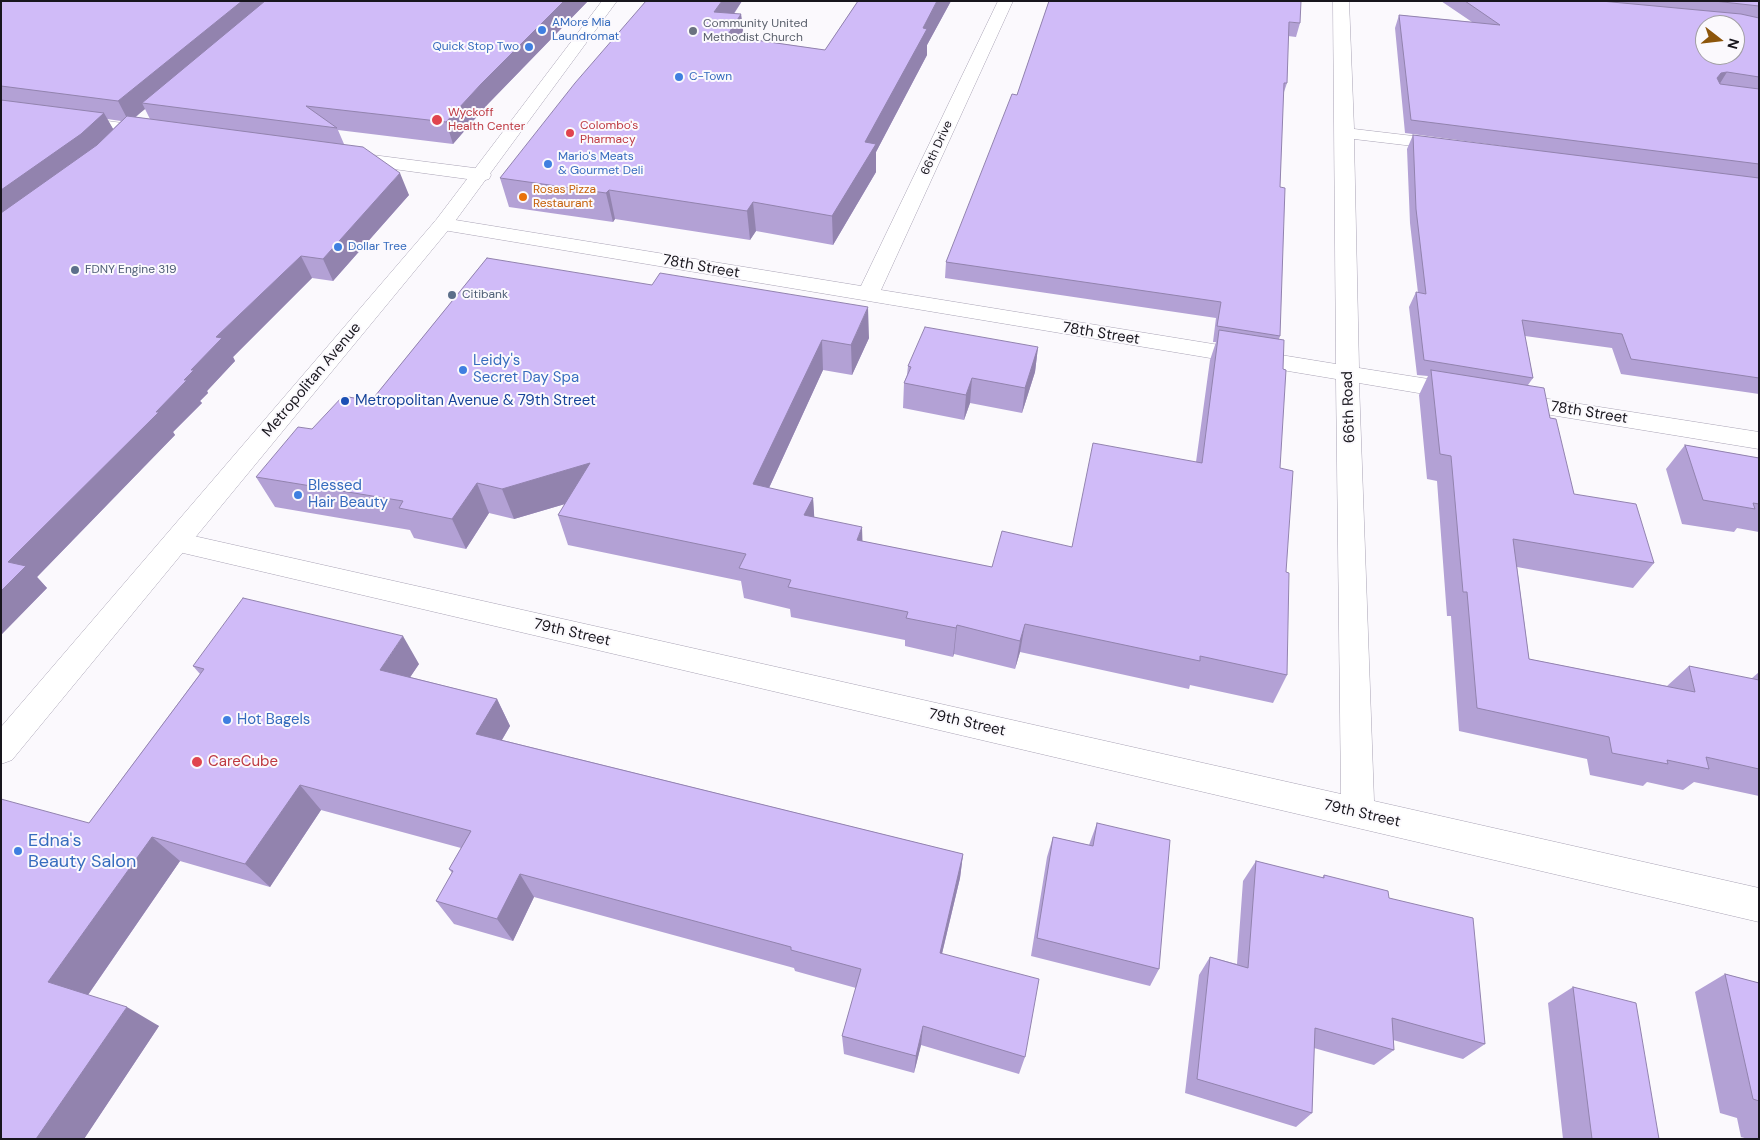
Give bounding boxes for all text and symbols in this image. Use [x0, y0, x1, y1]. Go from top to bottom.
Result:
north arrow [1695, 15, 1745, 65]
place label: AMore Mia Laundromat [552, 16, 619, 44]
place label: Community United Methodist Church [703, 17, 808, 45]
marker: AMore Mia Laundromat [536, 24, 548, 36]
marker: Community United Methodist Church [687, 25, 699, 37]
text: N [1723, 36, 1744, 51]
place label: Quick Stop Two [432, 40, 519, 54]
marker: Quick Stop Two [523, 41, 535, 53]
place label: C-Town [689, 70, 732, 84]
marker: C-Town [673, 71, 685, 83]
place label: Wyckoff Health Center [448, 106, 525, 134]
marker: Wyckoff Health Center [430, 113, 444, 127]
place label: Colombo's Pharmacy [580, 119, 638, 147]
street label: 66th Drive [918, 119, 956, 177]
marker: Colombo's Pharmacy [564, 127, 576, 139]
place label: Mario's Meats & Gourmet Deli [558, 150, 643, 178]
marker: Mario's Meats & Gourmet Deli [542, 158, 554, 170]
place label: Rosas Pizza Restaurant [533, 183, 596, 211]
marker: Rosas Pizza Restaurant [517, 191, 529, 203]
place label: Dollar Tree [348, 240, 407, 254]
marker: Dollar Tree [332, 241, 344, 253]
street label: 78th Street [661, 251, 741, 283]
place label: FDNY Engine 319 [85, 263, 176, 277]
marker: FDNY Engine 319 [69, 264, 81, 276]
place label: Citibank [462, 288, 508, 302]
marker: Citibank [446, 289, 458, 301]
street label: Metropolitan Avenue [259, 319, 365, 441]
street label: 78th Street [1061, 319, 1141, 349]
place label: Leidy's Secret Day Spa [473, 352, 579, 387]
marker: Leidy's Secret Day Spa [457, 364, 469, 376]
street label: 66th Road [1339, 371, 1359, 443]
place label: Metropolitan Avenue & 79th Street [355, 392, 596, 410]
marker: Metropolitan Avenue & 79th Street [339, 395, 351, 407]
street label: 78th Street [1549, 398, 1629, 428]
place label: Blessed Hair Beauty [308, 477, 388, 512]
marker: Blessed Hair Beauty [292, 489, 304, 501]
street label: 79th Street [532, 615, 612, 651]
street label: 79th Street [927, 705, 1007, 741]
place label: Hot Bagels [237, 711, 310, 729]
marker: Hot Bagels [221, 714, 233, 726]
place label: CareCube [208, 753, 278, 771]
marker: CareCube [190, 755, 204, 769]
street label: 79th Street [1322, 796, 1402, 832]
place label: Edna's Beauty Salon [28, 830, 136, 872]
marker: Edna's Beauty Salon [12, 845, 24, 857]

